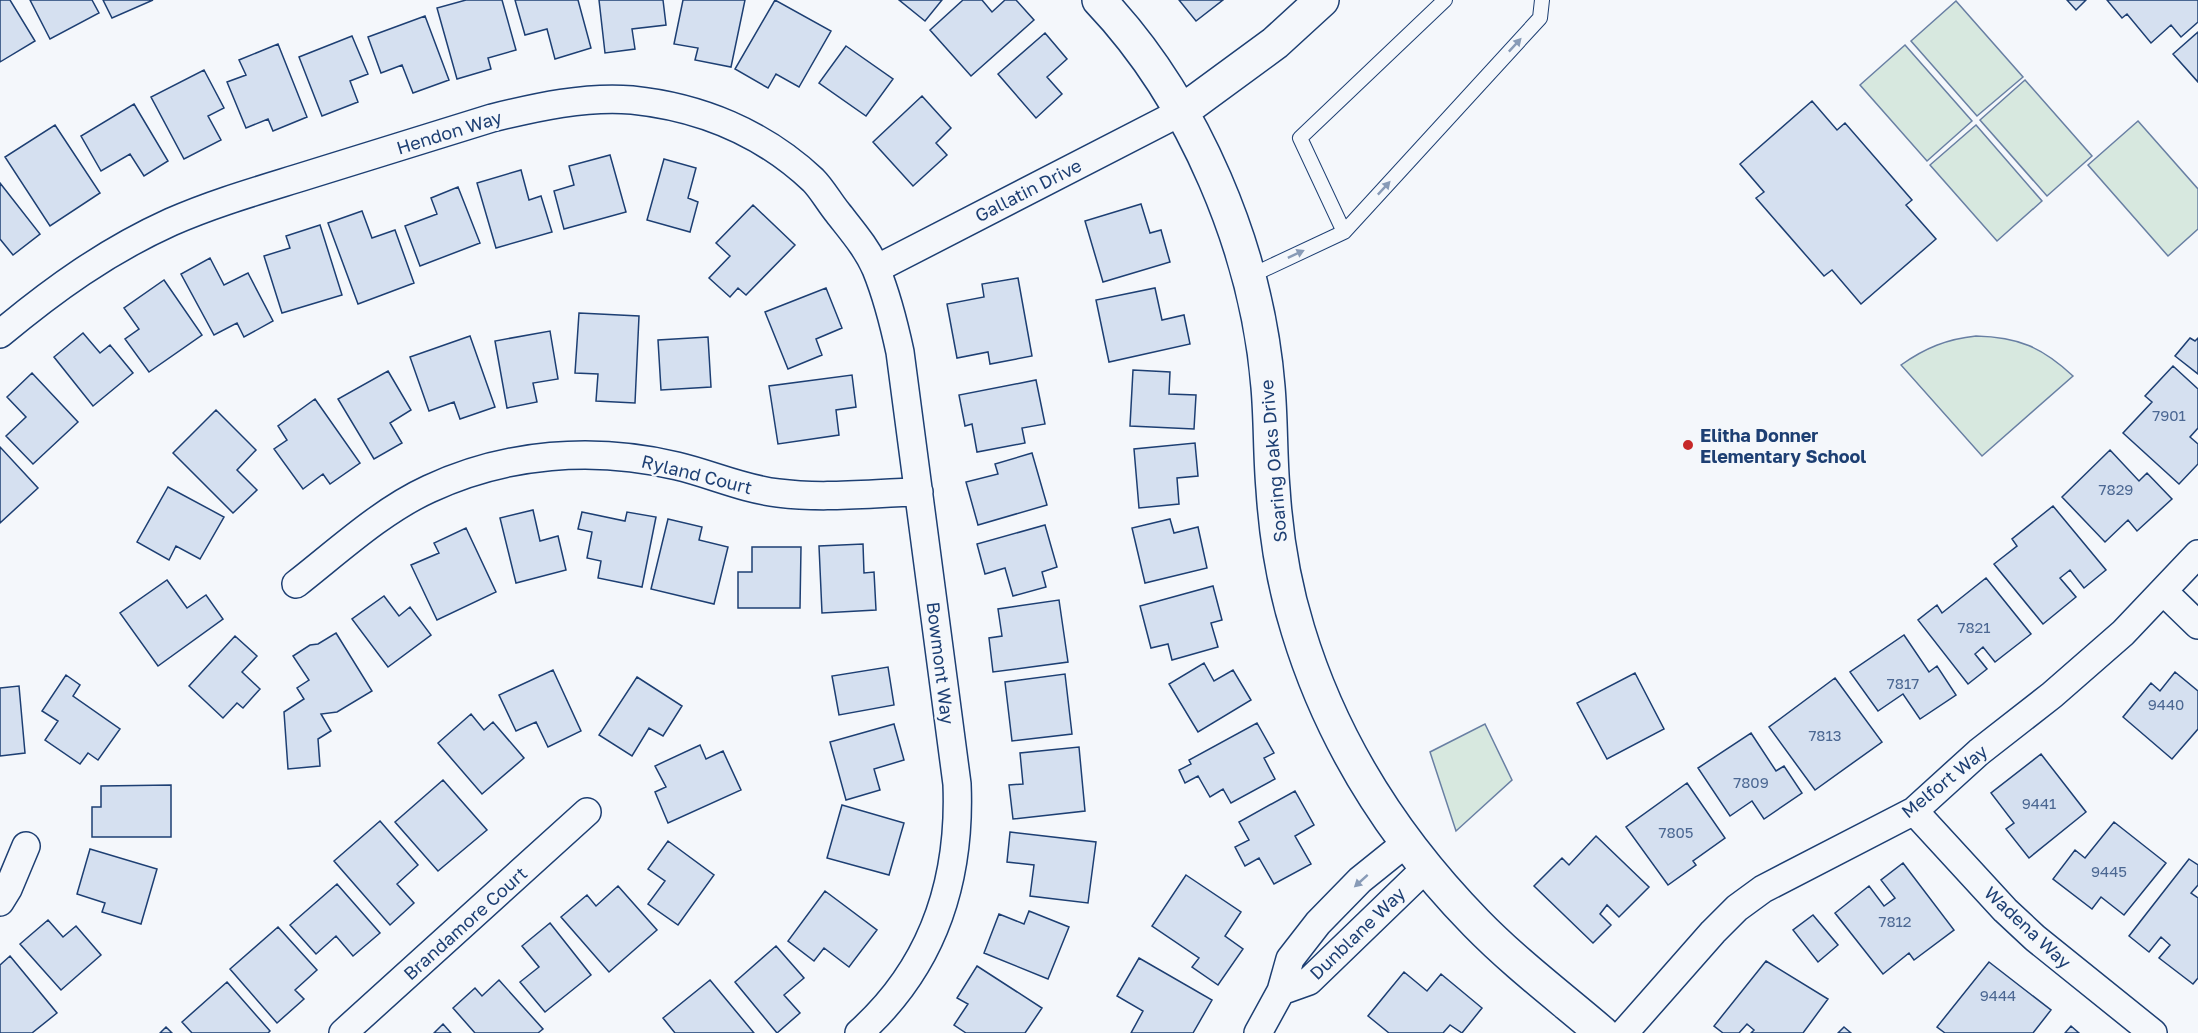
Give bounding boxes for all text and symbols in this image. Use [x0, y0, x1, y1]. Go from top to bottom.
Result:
one-way arrow [1508, 37, 1522, 52]
street label: Hendon Way [394, 106, 504, 158]
street label: Gallatin Drive [971, 154, 1085, 226]
one-way arrow [1376, 182, 1390, 196]
one-way arrow [1287, 250, 1304, 259]
street label: Soaring Oaks Drive [1255, 379, 1291, 543]
house number: 7901 [2152, 406, 2186, 424]
place label: Elitha Donner Elementary School [1700, 424, 1866, 467]
marker: Elitha Donner Elementary School [1681, 438, 1695, 452]
street label: Ryland Court [639, 450, 755, 498]
house number: 7829 [2099, 480, 2133, 498]
street label: Bowmont Way [923, 601, 959, 725]
house number: 7821 [1957, 618, 1991, 636]
house number: 7817 [1887, 674, 1919, 692]
house number: 9440 [2148, 695, 2184, 713]
house number: 7813 [1808, 726, 1842, 744]
street label: Melfort Way [1897, 740, 1991, 822]
house number: 7809 [1733, 773, 1769, 791]
house number: 9441 [2022, 794, 2056, 812]
house number: 7805 [1658, 823, 1694, 841]
street label: Brandamore Court [399, 862, 531, 984]
house number: 9445 [2091, 862, 2127, 880]
one-way arrow [1354, 874, 1369, 887]
street label: Wadena Way [1980, 881, 2076, 973]
street label: Dunblane Way [1305, 882, 1409, 984]
house number: 7812 [1878, 912, 1912, 930]
house number: 9444 [1980, 986, 2016, 1004]

